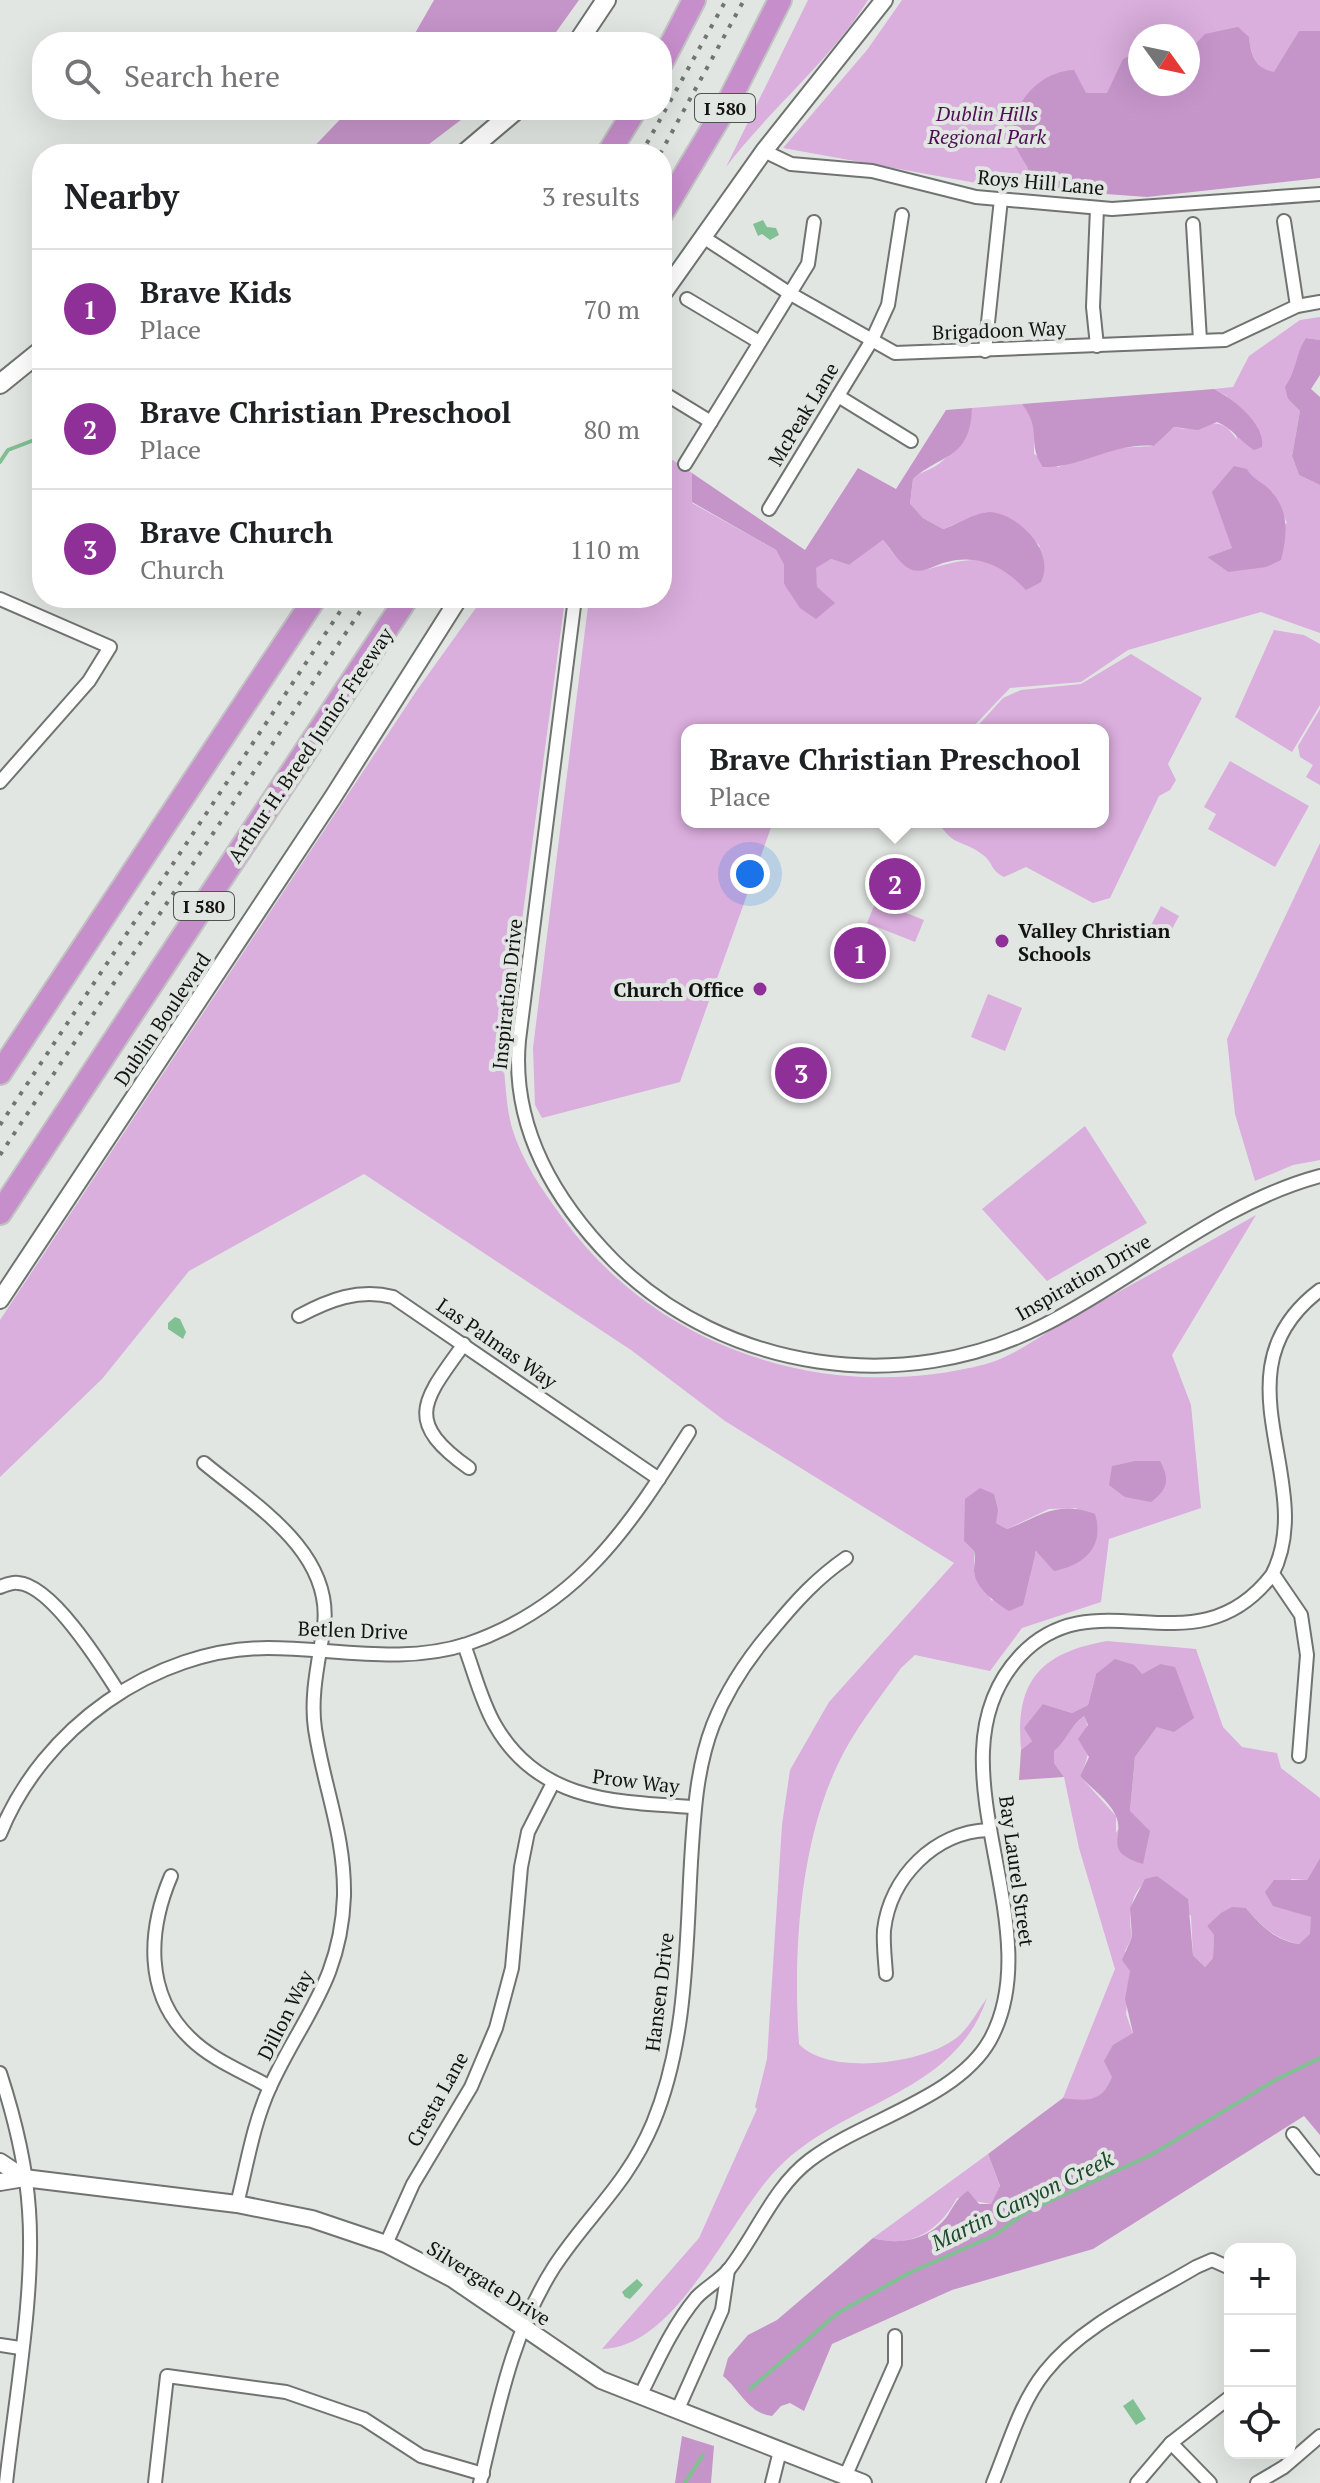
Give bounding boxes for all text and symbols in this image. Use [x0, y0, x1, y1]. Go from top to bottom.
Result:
north arrow [1128, 24, 1200, 96]
search box [32, 32, 672, 120]
icon: search [60, 54, 104, 98]
text: Search here [124, 56, 280, 96]
road number: I 580 [695, 94, 755, 122]
park label: Dublin Hills Regional Park [927, 100, 1047, 150]
street label: Roys Hill Lane [976, 163, 1106, 201]
text: Nearby [64, 174, 179, 219]
text: 3 results [542, 179, 640, 213]
text: Brave Kids [140, 272, 292, 312]
text: 1 [83, 292, 97, 326]
text: 70 m [584, 292, 640, 326]
text: Place [140, 312, 201, 346]
street label: Brigadoon Way [931, 314, 1067, 346]
street label: McPeak Lane [761, 357, 845, 471]
text: Brave Christian Preschool [140, 392, 511, 432]
text: 2 [83, 412, 97, 446]
text: 80 m [584, 412, 640, 446]
text: Place [140, 432, 201, 466]
text: Brave Church [140, 512, 333, 552]
text: 3 [83, 532, 97, 566]
text: 110 m [570, 532, 640, 566]
text: Church [140, 552, 224, 586]
street label: Arthur H. Breed Junior Freeway [221, 621, 399, 868]
popup [681, 724, 1109, 828]
text: Brave Christian Preschool [709, 739, 1081, 779]
text: Place [709, 779, 771, 813]
your location [730, 854, 770, 894]
pin: 2 [869, 854, 921, 914]
road number: I 580 [174, 892, 234, 920]
street label: Inspiration Drive [486, 917, 528, 1071]
place label: Valley Christian Schools [1018, 917, 1171, 967]
pin: 1 [834, 923, 886, 983]
marker: Valley Christian Schools [993, 932, 1011, 950]
street label: Dublin Boulevard [107, 947, 217, 1091]
place label: Church Office [613, 976, 744, 1003]
marker: Church Office [751, 980, 769, 998]
pin: 3 [775, 1043, 827, 1103]
street label: Inspiration Drive [1011, 1227, 1155, 1327]
street label: Las Palmas Way [431, 1291, 563, 1395]
street label: Betlen Drive [297, 1615, 409, 1645]
street label: Prow Way [591, 1762, 682, 1800]
street label: Bay Laurel Street [993, 1794, 1041, 1949]
street label: Hansen Drive [638, 1931, 680, 2053]
street label: Dillon Way [251, 1965, 320, 2065]
street label: Cresta Lane [400, 2047, 474, 2151]
water label: Martin Canyon Creek [925, 2143, 1118, 2257]
street label: Silvergate Drive [422, 2234, 556, 2332]
map controls [1224, 2243, 1296, 2459]
button: + [1224, 2243, 1296, 2315]
button: − [1224, 2315, 1296, 2387]
button: locate [1224, 2387, 1296, 2459]

